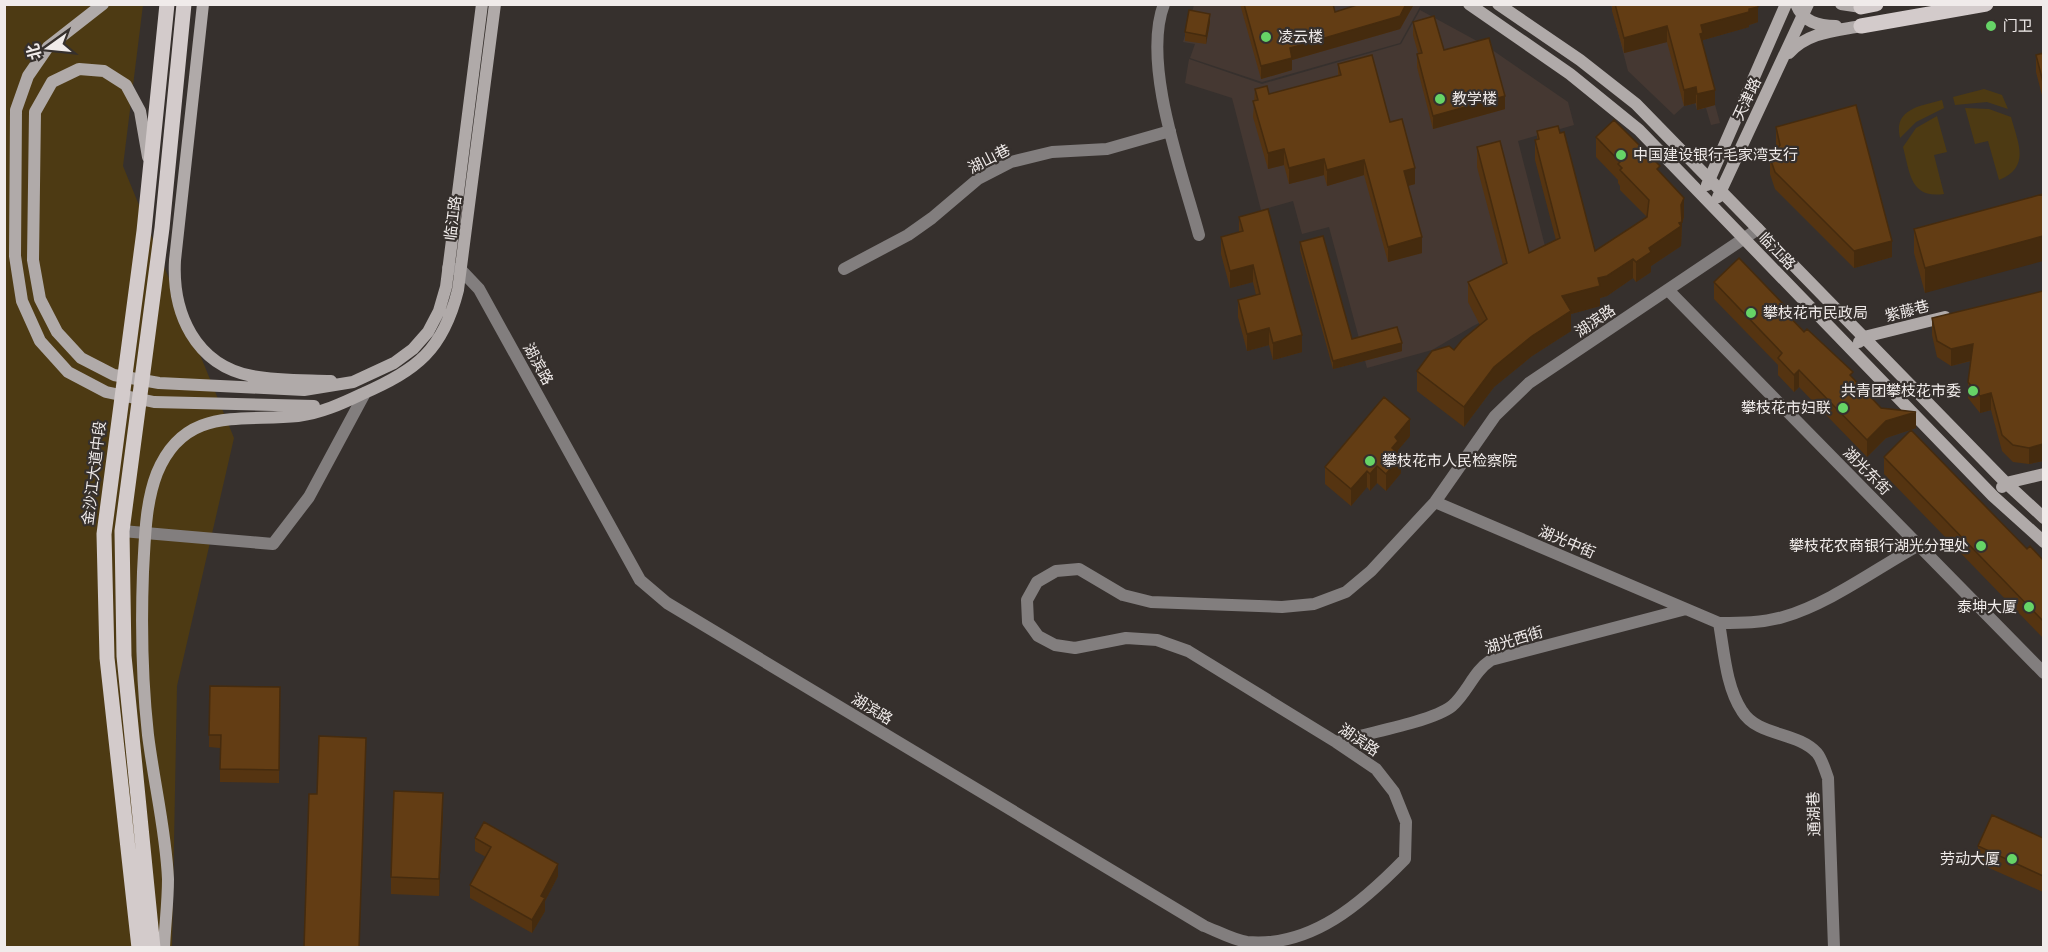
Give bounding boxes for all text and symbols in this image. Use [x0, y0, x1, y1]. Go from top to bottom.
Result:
place label: 门卫 [2003, 16, 2033, 35]
north arrow [18, 18, 78, 78]
marker: 门卫 [1984, 19, 1998, 33]
place label: 凌云楼 [1278, 27, 1323, 46]
marker: 凌云楼 [1259, 30, 1273, 44]
text: 北 [22, 42, 45, 62]
street label: 天津路 [1728, 74, 1765, 123]
place label: 教学楼 [1452, 89, 1497, 108]
marker: 教学楼 [1433, 92, 1447, 106]
street label: 湖山巷 [964, 140, 1013, 177]
place label: 中国建设银行毛家湾支行 [1633, 145, 1798, 164]
marker: 中国建设银行毛家湾支行 [1614, 148, 1628, 162]
street label: 临江路 [440, 194, 465, 241]
street label: 临江路 [1755, 228, 1800, 273]
street label: 紫藤巷 [1883, 296, 1931, 325]
street label: 湖滨路 [1571, 300, 1619, 341]
place label: 攀枝花市民政局 [1763, 303, 1868, 322]
marker: 攀枝花市民政局 [1744, 306, 1758, 320]
street label: 湖滨路 [519, 339, 558, 388]
place label: 共青团攀枝花市委 [1841, 381, 1961, 400]
marker: 共青团攀枝花市委 [1966, 384, 1980, 398]
place label: 攀枝花市妇联 [1741, 398, 1831, 417]
marker: 攀枝花市妇联 [1836, 401, 1850, 415]
street label: 金沙江大道中段 [78, 420, 109, 526]
street label: 湖光东街 [1839, 443, 1895, 499]
place label: 攀枝花市人民检察院 [1382, 451, 1517, 470]
marker: 攀枝花市人民检察院 [1363, 454, 1377, 468]
street label: 湖光中街 [1536, 521, 1599, 562]
place label: 攀枝花农商银行湖光分理处 [1789, 536, 1969, 555]
marker: 攀枝花农商银行湖光分理处 [1974, 539, 1988, 553]
place label: 泰坤大厦 [1957, 597, 2017, 616]
marker: 泰坤大厦 [2022, 600, 2036, 614]
street label: 湖光西街 [1482, 622, 1545, 657]
street label: 湖滨路 [848, 689, 896, 728]
street label: 湖滨路 [1335, 719, 1383, 760]
street label: 通湖巷 [1803, 791, 1824, 837]
place label: 劳动大厦 [1940, 849, 2000, 868]
marker: 劳动大厦 [2005, 852, 2019, 866]

